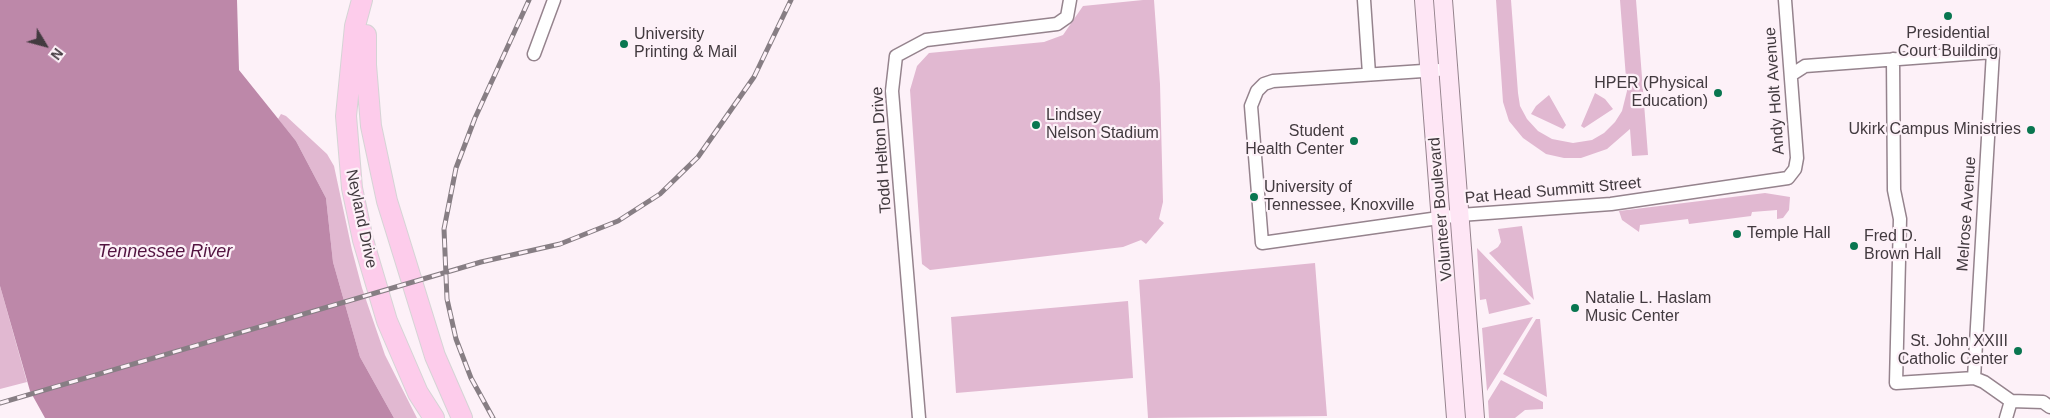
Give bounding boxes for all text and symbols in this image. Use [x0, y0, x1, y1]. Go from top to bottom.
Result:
marker: Presidential Court Building [1942, 10, 1954, 22]
north arrow [20, 20, 70, 70]
place label: Presidential Court Building [1898, 24, 1998, 62]
place label: University Printing & Mail [634, 25, 737, 63]
street label: Andy Holt Avenue [1761, 27, 1789, 155]
marker: University Printing & Mail [618, 38, 630, 50]
text: N [48, 45, 66, 63]
place label: HPER (Physical Education) [1594, 74, 1708, 112]
street label: Todd Helton Drive [868, 86, 896, 214]
marker: HPER (Physical Education) [1712, 87, 1724, 99]
place label: Lindsey Nelson Stadium [1046, 106, 1159, 144]
marker: Lindsey Nelson Stadium [1030, 119, 1042, 131]
place label: Ukirk Campus Ministries [1849, 120, 2021, 140]
place label: Student Health Center [1245, 122, 1344, 160]
marker: Ukirk Campus Ministries [2025, 124, 2037, 136]
marker: Student Health Center [1348, 135, 1360, 147]
street label: Volunteer Boulevard [1425, 136, 1457, 282]
street label: Melrose Avenue [1953, 156, 1981, 272]
street label: Neyland Drive [341, 168, 381, 270]
street label: Pat Head Summitt Street [1464, 174, 1642, 208]
place label: University of Tennessee, Knoxville [1264, 178, 1414, 216]
marker: University of Tennessee, Knoxville [1248, 191, 1260, 203]
place label: Temple Hall [1747, 224, 1831, 244]
place label: Fred D. Brown Hall [1864, 227, 1941, 265]
marker: Temple Hall [1731, 228, 1743, 240]
marker: Fred D. Brown Hall [1848, 240, 1860, 252]
water label: Tennessee River [98, 241, 232, 263]
place label: Natalie L. Haslam Music Center [1585, 289, 1711, 327]
marker: Natalie L. Haslam Music Center [1569, 302, 1581, 314]
place label: St. John XXIII Catholic Center [1898, 332, 2008, 370]
marker: St. John XXIII Catholic Center [2012, 345, 2024, 357]

